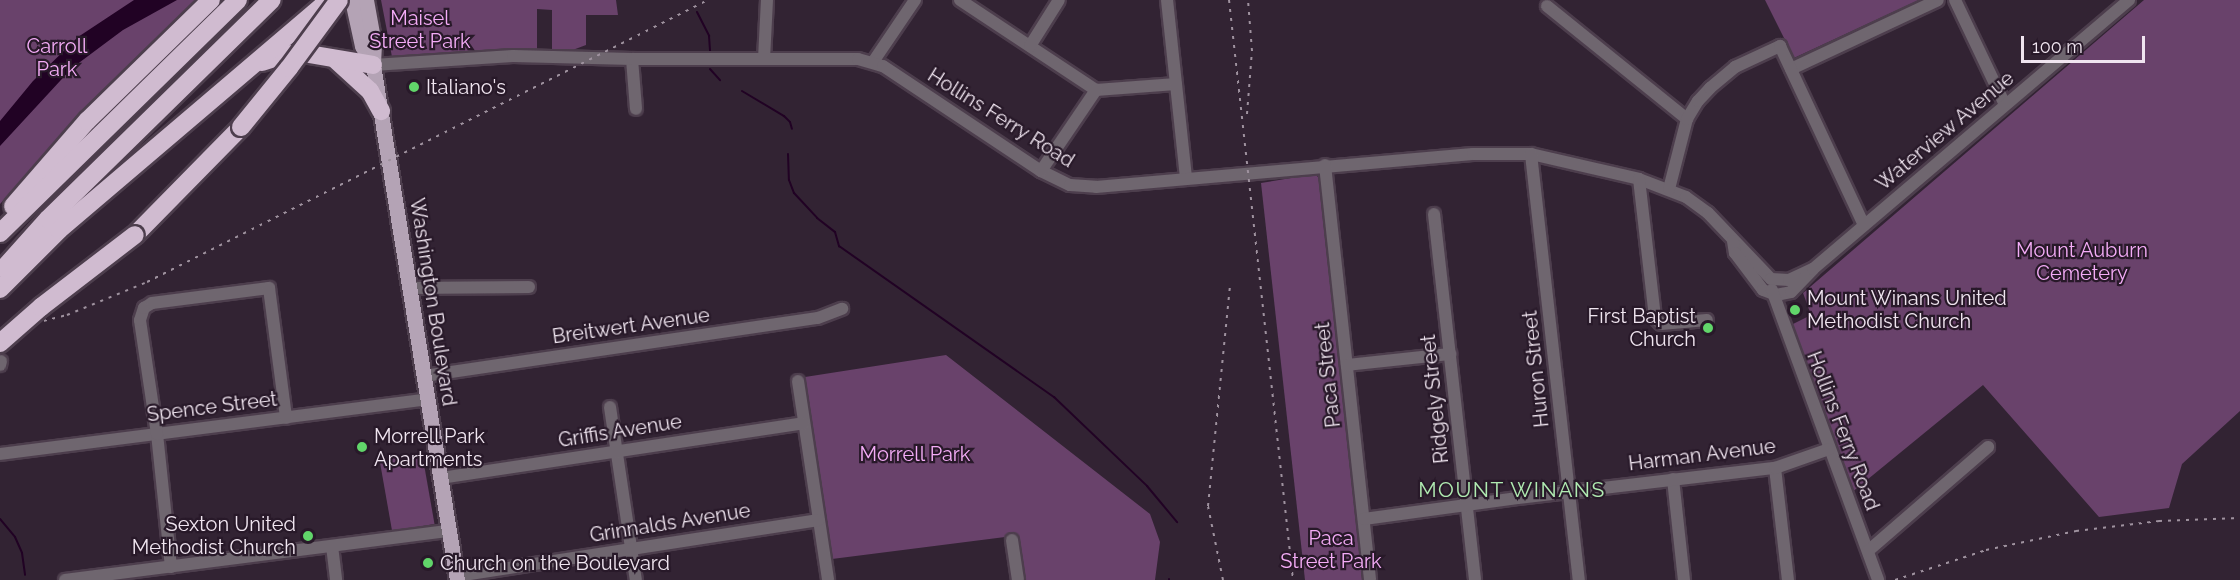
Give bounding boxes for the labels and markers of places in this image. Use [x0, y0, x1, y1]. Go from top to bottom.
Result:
place label: Italiano's [426, 75, 506, 99]
marker: Italiano's [407, 80, 421, 94]
place label: Mount Winans United Methodist Church [1807, 286, 2007, 333]
marker: Mount Winans United Methodist Church [1788, 303, 1802, 317]
place label: First Baptist Church [1588, 304, 1696, 351]
marker: First Baptist Church [1701, 321, 1715, 335]
place label: Morrell Park Apartments [374, 424, 486, 471]
marker: Morrell Park Apartments [355, 440, 369, 454]
place label: Sexton United Methodist Church [132, 512, 296, 559]
marker: Sexton United Methodist Church [301, 529, 315, 543]
place label: Church on the Boulevard [440, 551, 670, 575]
marker: Church on the Boulevard [421, 556, 435, 570]

